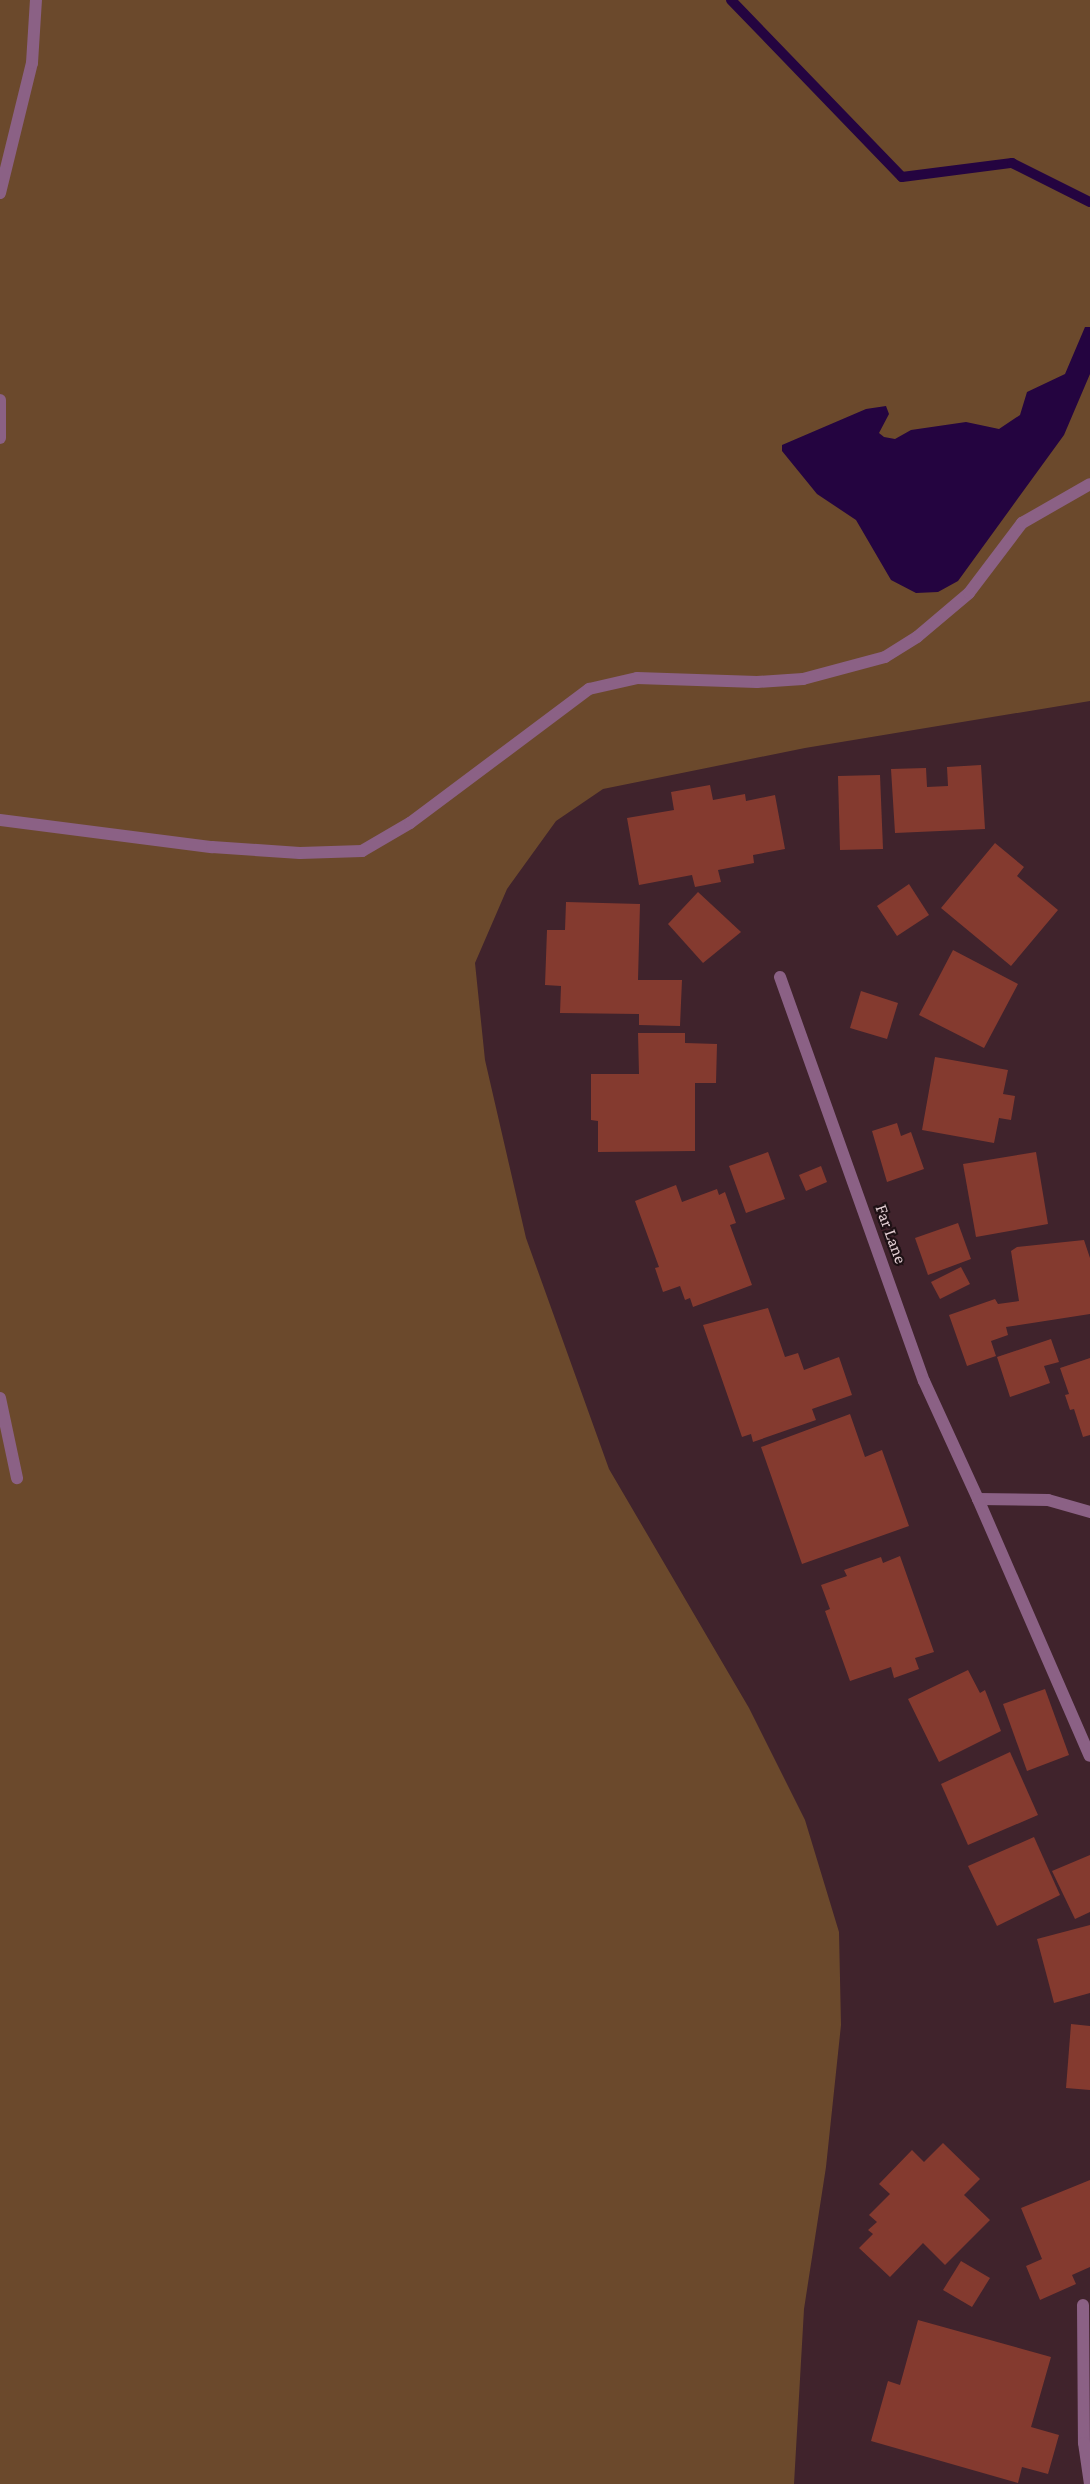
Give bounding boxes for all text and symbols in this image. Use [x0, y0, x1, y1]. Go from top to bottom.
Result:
street label: Far Lane [870, 1201, 912, 1267]

